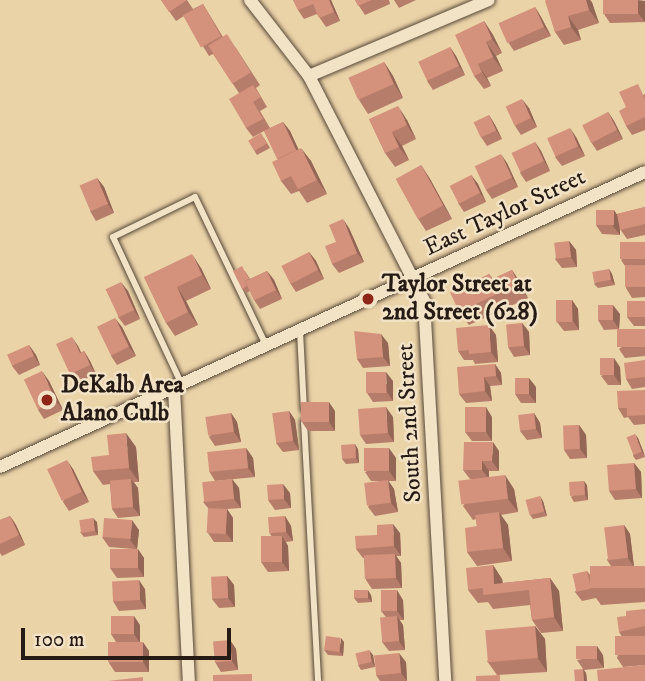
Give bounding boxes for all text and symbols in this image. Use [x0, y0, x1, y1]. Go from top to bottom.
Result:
street label: East Taylor Street [420, 163, 590, 263]
place label: Taylor Street at 2nd Street (628) [382, 271, 538, 327]
marker: Taylor Street at 2nd Street (628) [360, 291, 376, 307]
street label: South 2nd Street [391, 343, 429, 503]
place label: DeKalb Area Alano Culb [61, 372, 184, 428]
marker: DeKalb Area Alano Culb [39, 392, 55, 408]
scale bar [24, 614, 234, 658]
text: 100 m [34, 627, 85, 653]

